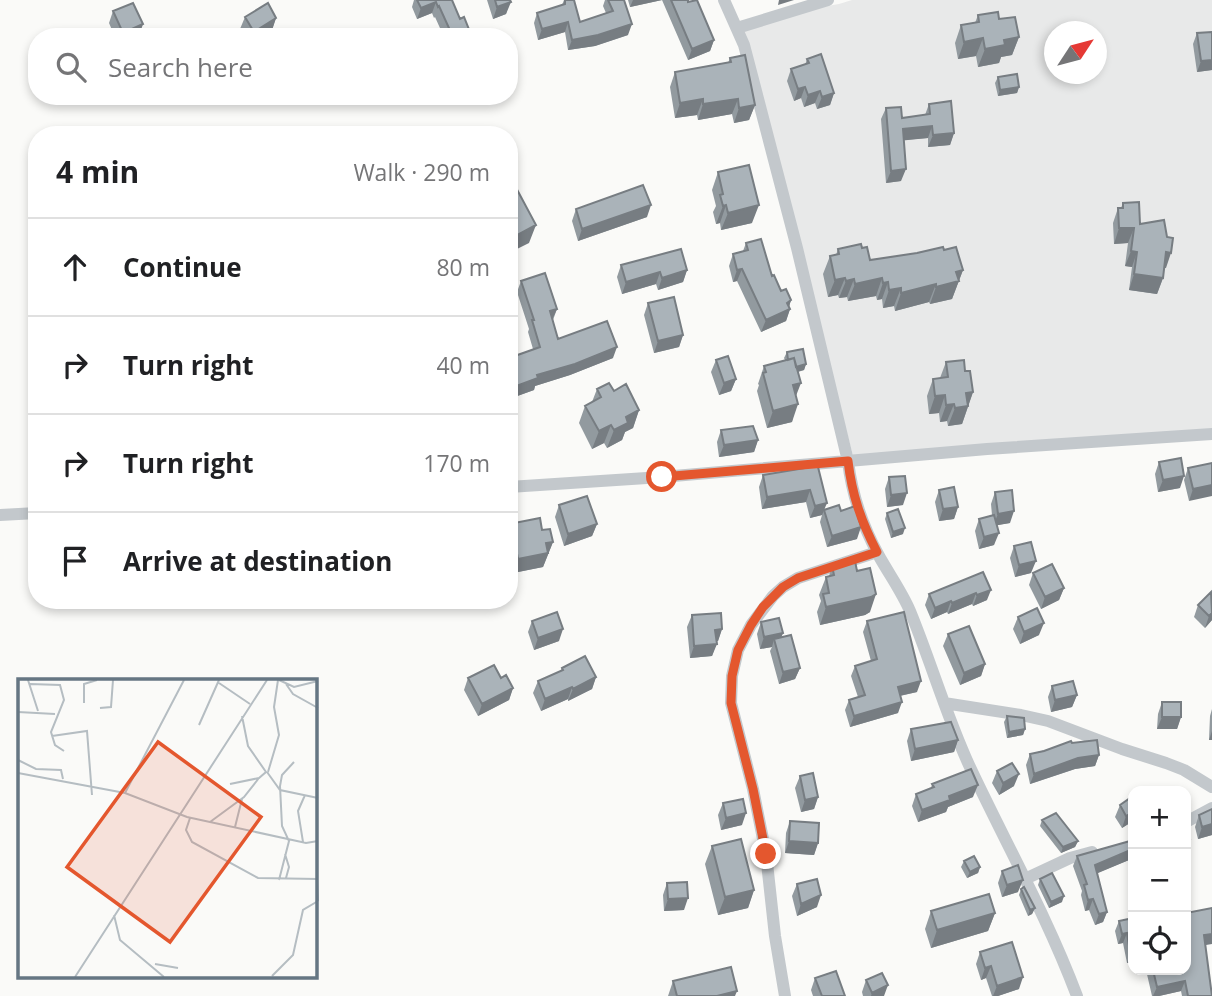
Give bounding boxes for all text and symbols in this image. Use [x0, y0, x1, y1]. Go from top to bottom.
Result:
north arrow [1044, 21, 1107, 84]
search box [28, 28, 518, 105]
icon: search [52, 48, 90, 86]
text: Search here [108, 49, 253, 85]
text: 4 min [56, 151, 139, 192]
text: Walk · 290 m [353, 156, 490, 188]
icon: ahead [56, 248, 94, 286]
text: Continue [123, 249, 242, 285]
text: 80 m [436, 251, 490, 283]
icon: right [56, 346, 94, 384]
text: Turn right [123, 347, 254, 383]
text: 40 m [436, 349, 490, 381]
icon: right [56, 444, 94, 482]
text: Turn right [123, 445, 254, 481]
text: 170 m [423, 447, 490, 479]
route start [646, 461, 677, 492]
icon: arrive [56, 542, 94, 580]
text: Arrive at destination [123, 543, 392, 579]
inset map [18, 679, 317, 978]
map controls [1128, 786, 1191, 975]
button: + [1128, 786, 1191, 849]
route end [750, 838, 781, 869]
button: − [1128, 849, 1191, 912]
button: locate [1128, 912, 1191, 975]

